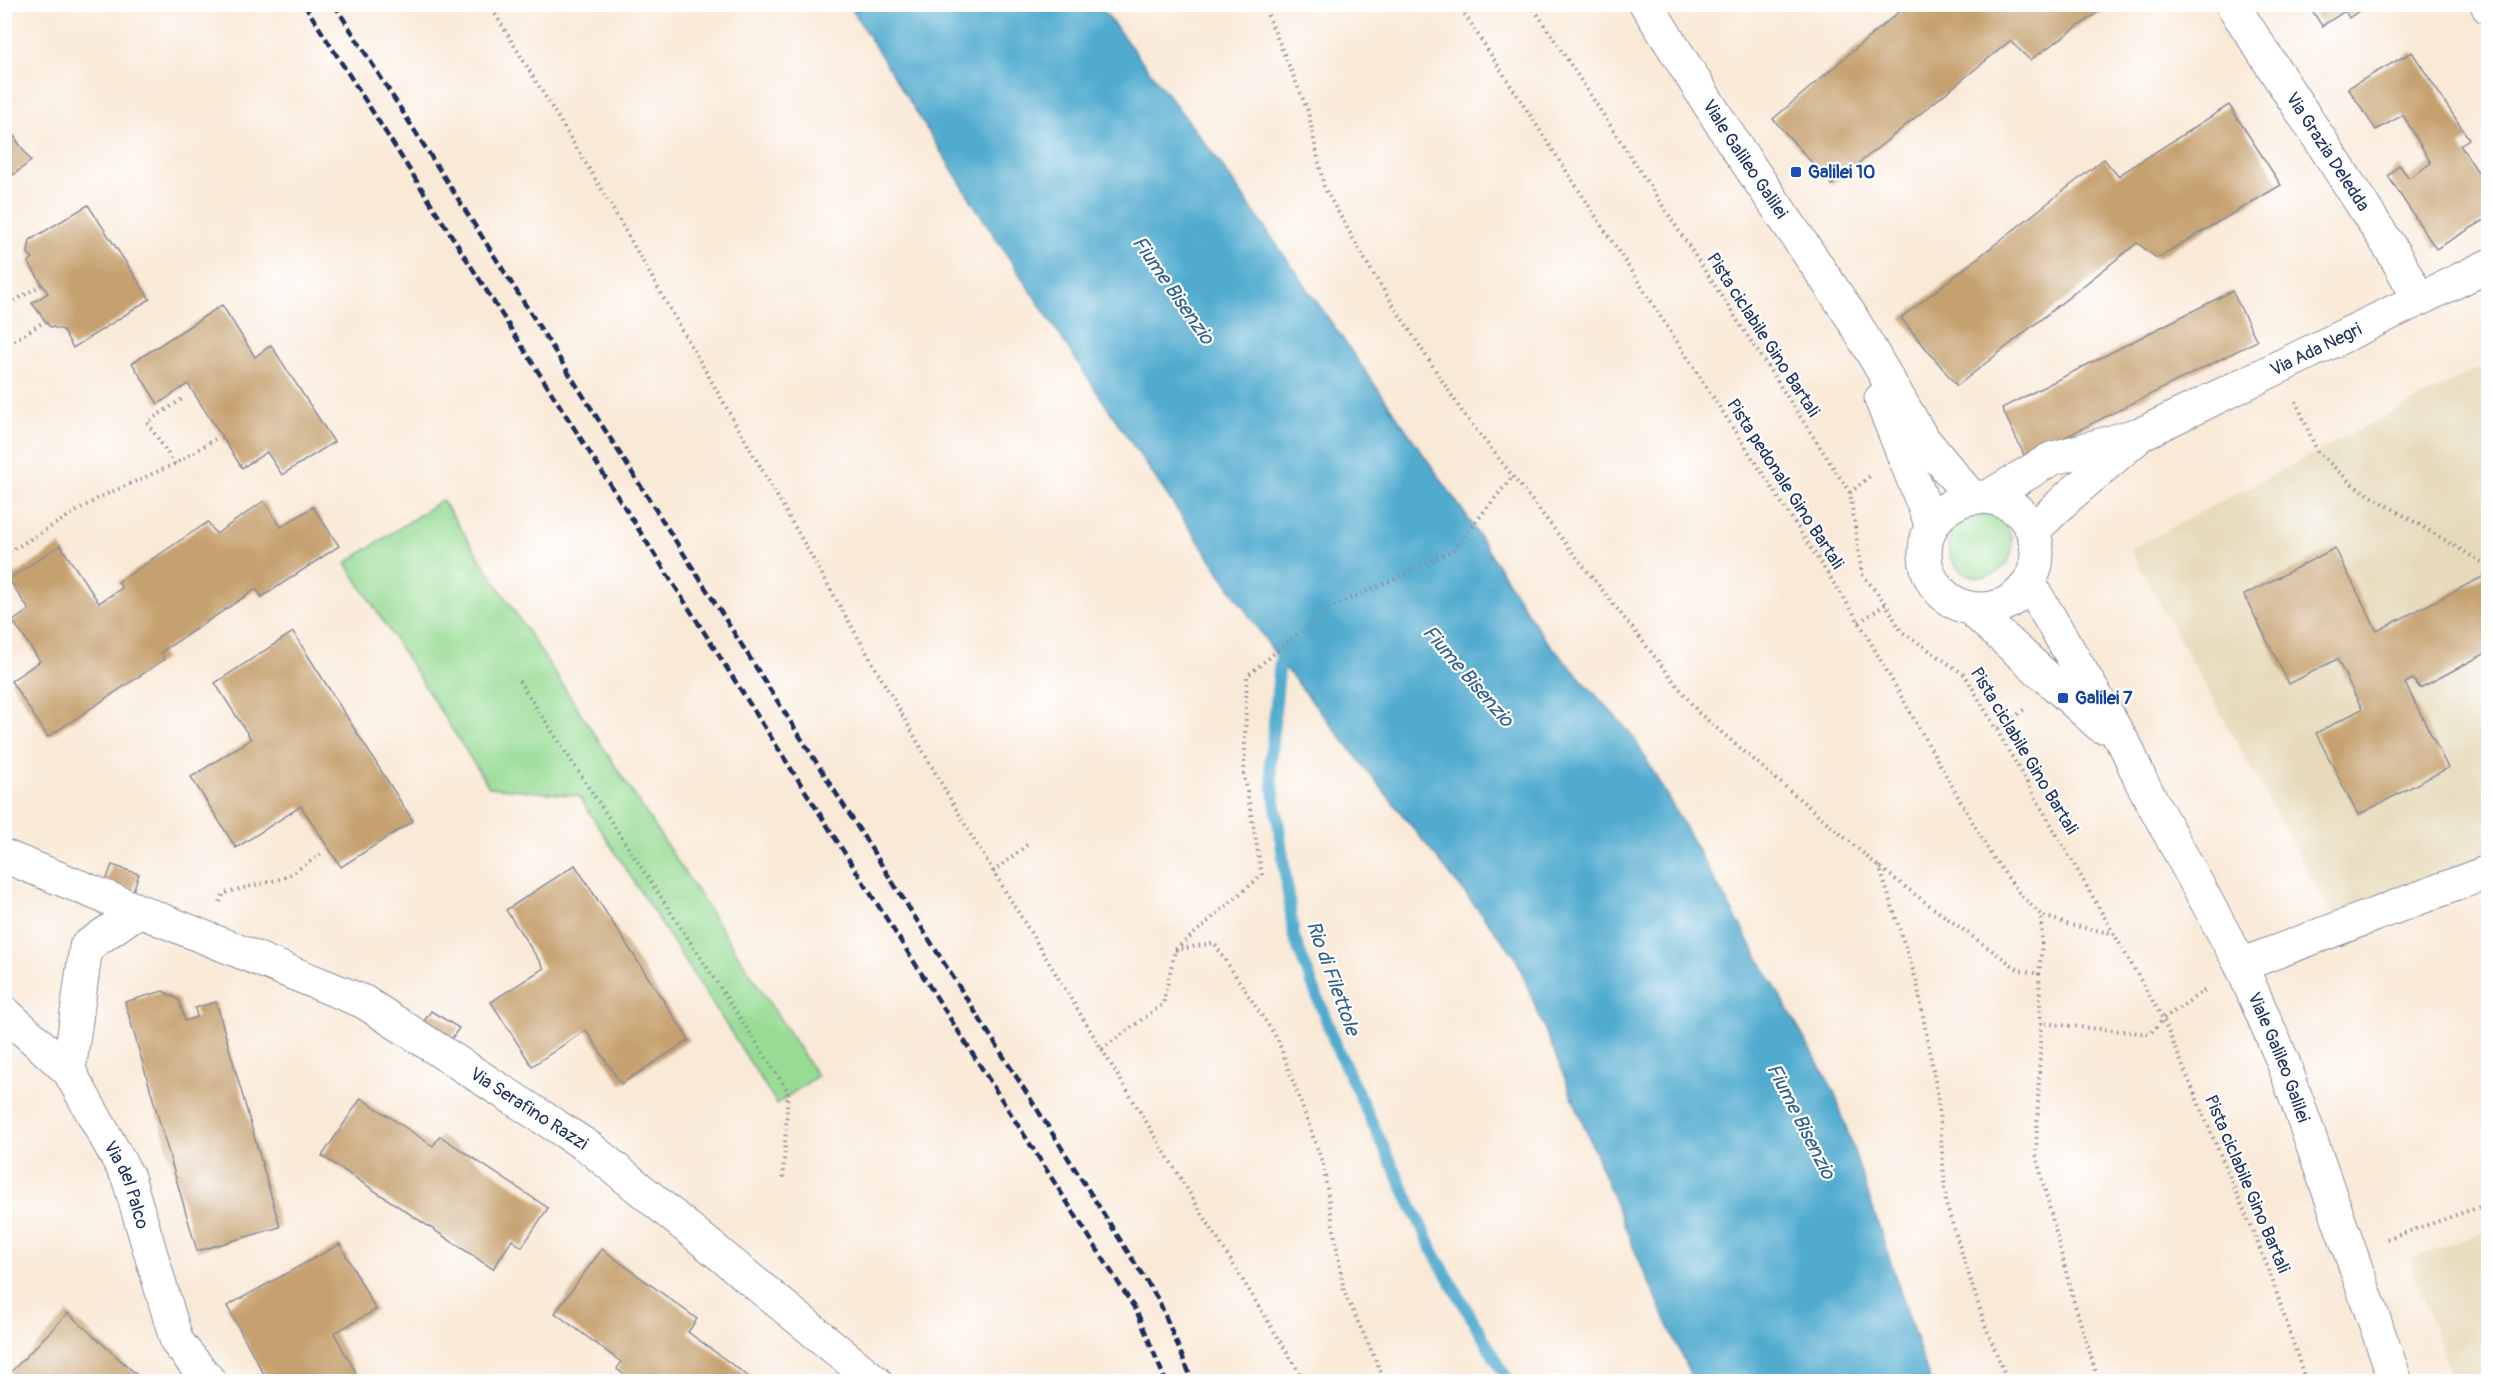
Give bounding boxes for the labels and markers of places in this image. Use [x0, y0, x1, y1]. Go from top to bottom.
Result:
place label: Galilei 10 [1808, 161, 1875, 184]
marker: Galilei 10 [1789, 165, 1803, 179]
place label: Galilei 7 [2075, 687, 2133, 710]
marker: Galilei 7 [2056, 691, 2070, 705]

